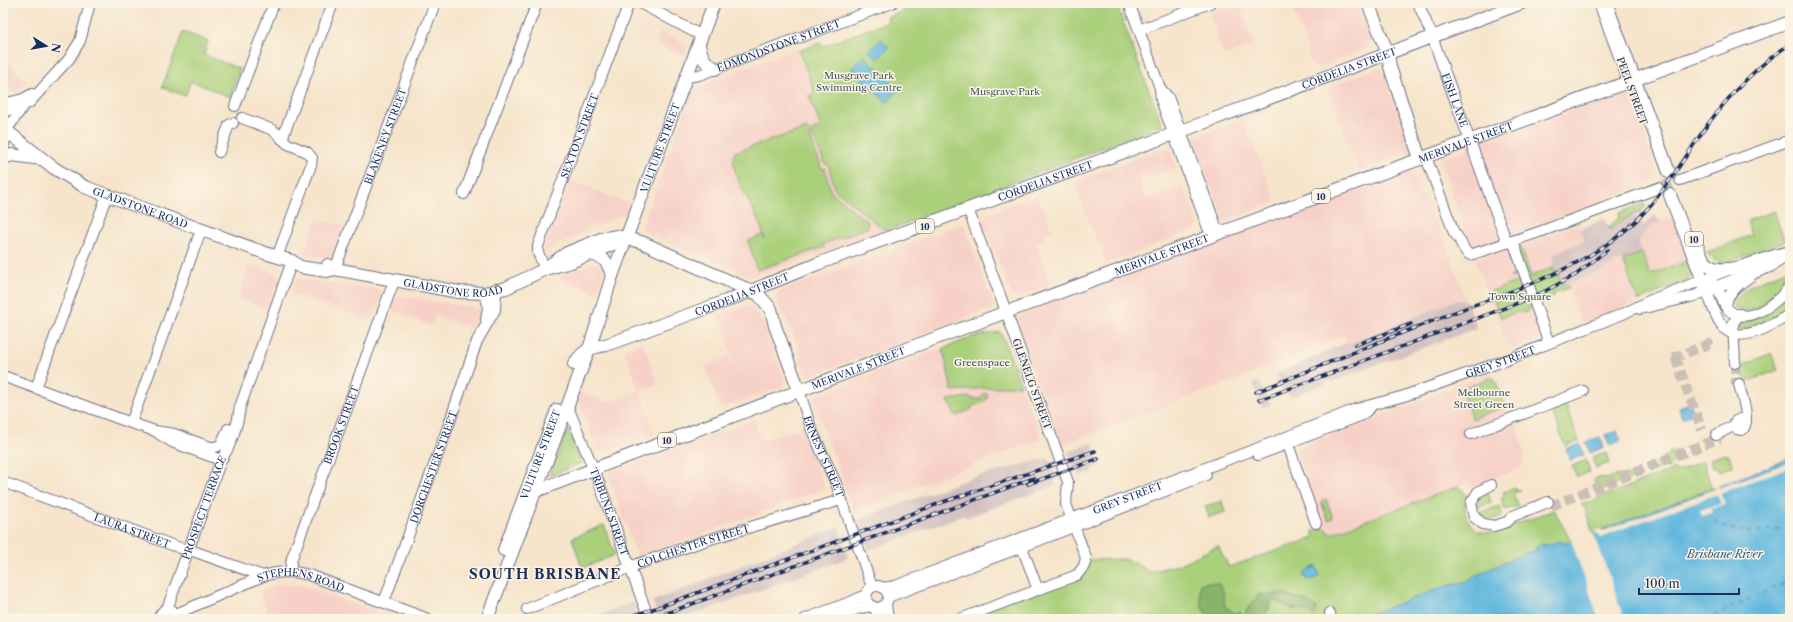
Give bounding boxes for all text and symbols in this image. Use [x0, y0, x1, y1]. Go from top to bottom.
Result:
street label: EDMONDSTONE STREET [715, 16, 843, 74]
north arrow [26, 26, 66, 66]
text: N [48, 42, 64, 54]
street label: CORDELIA STREET [1300, 44, 1399, 92]
street label: PEEL STREET [1614, 55, 1650, 127]
park label: Musgrave Park Swimming Centre [816, 69, 902, 94]
street label: FISH LANE [1439, 71, 1471, 129]
street label: BLAKENEY STREET [361, 85, 409, 186]
park label: Musgrave Park [970, 85, 1041, 98]
street label: SEXTON STREET [557, 91, 601, 180]
street label: VULTURE STREET [637, 101, 683, 195]
street label: MERIVALE STREET [1416, 118, 1515, 166]
street label: CORDELIA STREET [996, 157, 1095, 204]
street label: GLADSTONE ROAD [91, 184, 190, 231]
road number: 10 [1312, 189, 1330, 203]
road number: 10 [916, 219, 934, 233]
street label: MERIVALE STREET [1113, 231, 1212, 278]
road number: 10 [1685, 232, 1703, 246]
street label: CORDELIA STREET [693, 269, 791, 318]
street label: GLADSTONE ROAD [402, 275, 504, 300]
park label: Town Square [1489, 290, 1552, 303]
street label: GLENELG STREET [1009, 337, 1055, 432]
street label: MERIVALE STREET [809, 343, 908, 392]
street label: GREY STREET [1464, 343, 1538, 380]
park label: Greenspace [954, 356, 1011, 369]
street label: BROOK STREET [321, 383, 362, 466]
park label: Melbourne Street Green [1454, 386, 1515, 411]
street label: DORCHESTER STREET [407, 408, 460, 525]
street label: VULTURE STREET [517, 408, 563, 502]
street label: ERNEST STREET [801, 414, 847, 499]
road number: 10 [658, 433, 676, 447]
street label: PROSPECT TERRACE [179, 453, 229, 561]
street label: TRIBUNE STREET [587, 466, 632, 558]
street label: GREY STREET [1091, 478, 1165, 517]
street label: LAURA STREET [92, 510, 173, 551]
street label: COLCHESTER STREET [635, 521, 752, 570]
water label: Brisbane River [1686, 547, 1764, 561]
street label: STEPHENS ROAD [255, 565, 346, 594]
district label: SOUTH BRISBANE [469, 565, 621, 583]
scale bar [1639, 570, 1739, 596]
text: 100 m [1645, 576, 1680, 591]

